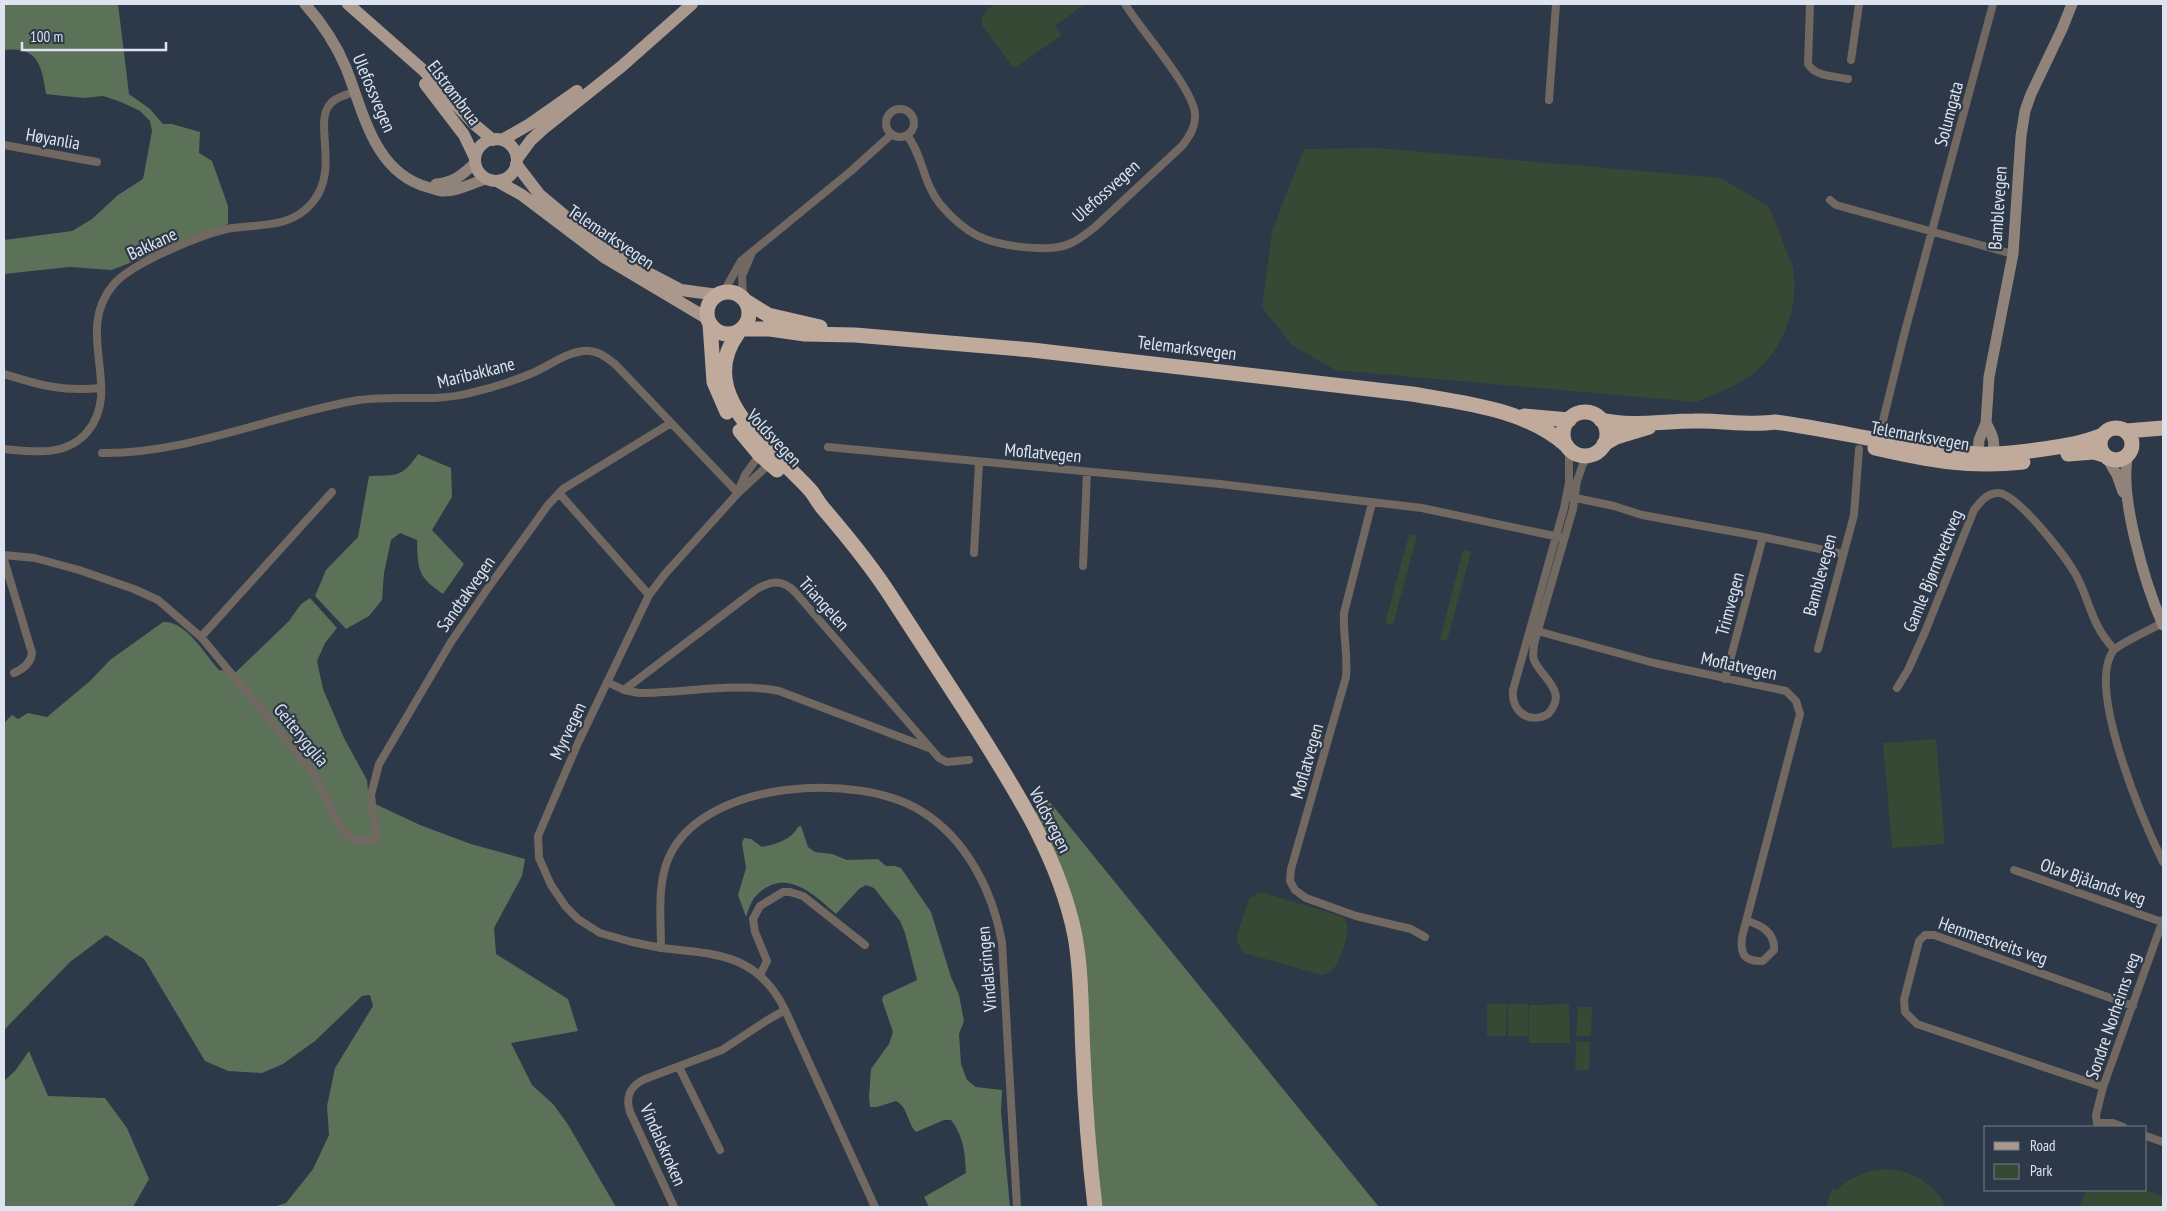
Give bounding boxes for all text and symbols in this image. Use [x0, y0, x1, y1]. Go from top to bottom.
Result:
scale bar [22, 20, 166, 52]
text: 100 m [30, 27, 63, 46]
street label: Ulefossvegen [348, 50, 401, 135]
street label: Elstrømbrua [423, 56, 486, 130]
street label: Solumgata [1929, 79, 1968, 149]
street label: Høyanlia [24, 122, 82, 155]
street label: Ulefossvegen [1067, 154, 1144, 227]
street label: Bamblevegen [1983, 165, 2012, 251]
street label: Telemarksvegen [564, 199, 659, 274]
street label: Bakkane [123, 222, 180, 265]
street label: Telemarksvegen [1136, 330, 1238, 365]
street label: Maribakkane [435, 352, 517, 393]
street label: Voldsvegen [741, 403, 807, 471]
street label: Telemarksvegen [1869, 416, 1971, 455]
street label: Moflatvegen [1004, 438, 1082, 467]
street label: Gamle Bjørntvedtveg [1897, 506, 1968, 635]
street label: Bamblevegen [1798, 531, 1841, 618]
street label: Sandtakvegen [431, 551, 500, 636]
street label: Trimvegen [1710, 570, 1749, 638]
street label: Triangelen [794, 572, 855, 636]
street label: Moflatvegen [1699, 646, 1779, 685]
street label: Geiterygglia [269, 698, 334, 771]
street label: Myrvegen [544, 698, 591, 763]
street label: Moflatvegen [1285, 721, 1328, 801]
street label: Voldsvegen [1024, 782, 1077, 856]
street label: Olav Bjålands veg [2037, 853, 2149, 910]
street label: Hemmestveits veg [1936, 911, 2051, 970]
street label: Vindalsringen [971, 926, 1002, 1014]
street label: Sondre Norheims veg [2080, 949, 2145, 1082]
street label: Vindalskroken [635, 1099, 692, 1189]
legend [1984, 1126, 2147, 1191]
text: Road [2030, 1136, 2056, 1155]
text: Park [2030, 1161, 2052, 1180]

